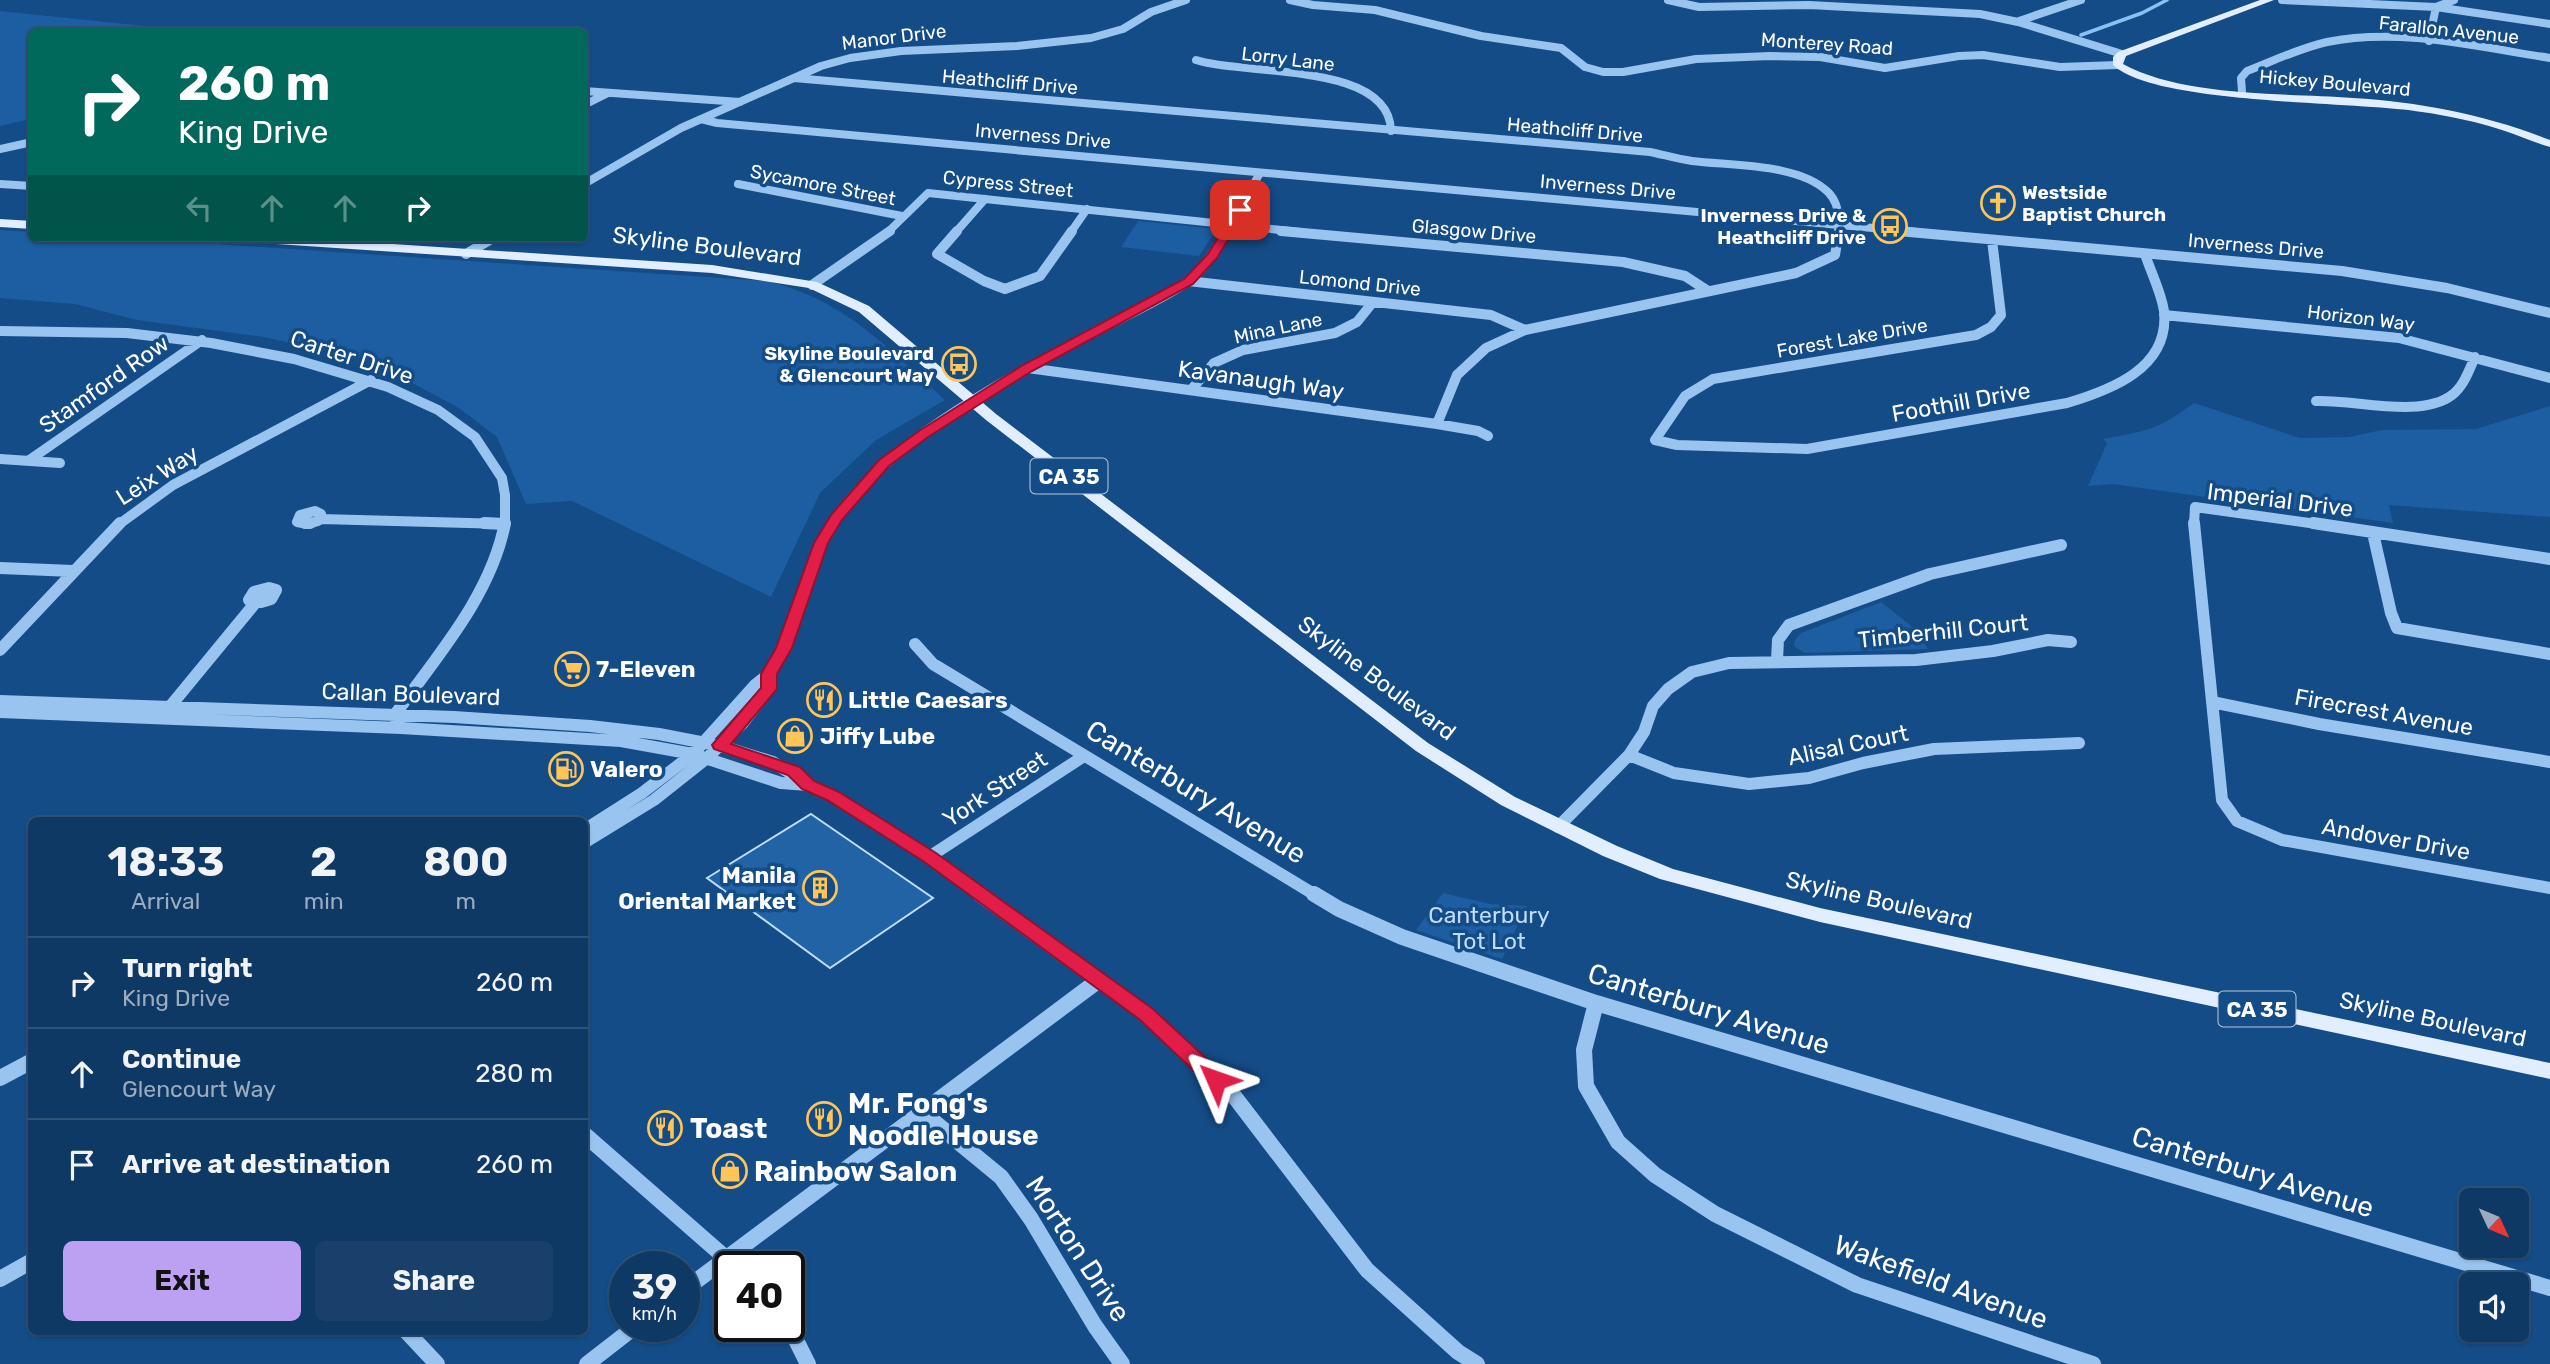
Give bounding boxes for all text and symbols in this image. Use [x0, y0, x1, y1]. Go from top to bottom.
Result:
street label: Farallon Avenue [2378, 11, 2520, 49]
street label: Manor Drive [840, 19, 948, 55]
street label: Monterey Road [1760, 28, 1894, 60]
street label: Lorry Lane [1240, 42, 1336, 76]
text: 260 m [178, 54, 330, 112]
icon: right [63, 56, 154, 147]
street label: Heathcliff Drive [941, 65, 1079, 99]
street label: Hickey Boulevard [2258, 65, 2412, 101]
text: King Drive [178, 113, 328, 151]
street label: Heathcliff Drive [1506, 113, 1644, 147]
street label: Inverness Drive [974, 119, 1112, 153]
street label: Sycamore Street [748, 160, 898, 211]
street label: Cypress Street [942, 166, 1075, 202]
street label: Inverness Drive [1539, 170, 1677, 204]
pin [1210, 180, 1270, 240]
place label: Westside Baptist Church [2022, 181, 2166, 226]
church icon: Westside Baptist Church [1979, 184, 2017, 222]
icon: left [180, 189, 218, 227]
icon: ahead [253, 189, 291, 227]
icon: ahead [326, 189, 364, 227]
icon: right [399, 189, 437, 227]
icon: arrive [1221, 191, 1259, 229]
place label: Inverness Drive & Heathcliff Drive [1701, 204, 1866, 249]
bus stop icon: Inverness Drive & Heathcliff Drive [1871, 207, 1909, 245]
street label: Glasgow Drive [1411, 214, 1537, 248]
street label: Skyline Boulevard [611, 221, 803, 271]
street label: Inverness Drive [2187, 229, 2325, 263]
street label: Lomond Drive [1298, 265, 1422, 301]
street label: Horizon Way [2306, 300, 2416, 336]
street label: Mina Lane [1232, 307, 1324, 349]
street label: Forest Lake Drive [1775, 313, 1929, 363]
street label: Carter Drive [287, 324, 417, 390]
street label: Stamford Row [34, 329, 174, 439]
place label: Skyline Boulevard & Glencourt Way [764, 342, 935, 387]
bus stop icon: Skyline Boulevard & Glencourt Way [940, 345, 978, 383]
street label: Kavanaugh Way [1176, 354, 1346, 406]
street label: Foothill Drive [1890, 376, 2032, 428]
street label: Leix Way [111, 439, 204, 511]
road number: CA 35 [1030, 458, 1108, 494]
street label: Imperial Drive [2205, 477, 2355, 523]
street label: Timberhill Court [1856, 608, 2030, 654]
street label: Skyline Boulevard [1293, 610, 1461, 746]
supermarket icon: 7-Eleven [553, 650, 591, 688]
place label: 7-Eleven [596, 655, 696, 683]
street label: Callan Boulevard [321, 677, 501, 711]
restaurant icon: Little Caesars [805, 681, 843, 719]
street label: Firecrest Avenue [2293, 683, 2475, 741]
place label: Little Caesars [848, 686, 1008, 714]
street label: Canterbury Avenue [1080, 713, 1312, 871]
shop icon: Jiffy Lube [776, 717, 814, 755]
street label: Alisal Court [1785, 719, 1911, 771]
place label: Jiffy Lube [820, 722, 935, 750]
street label: York Street [938, 745, 1052, 833]
fuel station icon: Valero [547, 750, 585, 788]
place label: Valero [590, 755, 663, 783]
street label: Andover Drive [2320, 812, 2472, 866]
text: 18:33 [107, 837, 224, 887]
text: 2 [310, 837, 337, 887]
text: 800 [423, 837, 509, 887]
place label: Manila Oriental Market [618, 861, 796, 915]
street label: Skyline Boulevard [1783, 865, 1975, 935]
building icon: Manila Oriental Market [801, 869, 839, 907]
text: Arrival [131, 887, 200, 915]
text: min [304, 887, 344, 915]
text: m [456, 887, 476, 915]
park label: Canterbury Tot Lot [1428, 901, 1550, 955]
text: Turn right [122, 953, 252, 984]
street label: Canterbury Avenue [1584, 956, 1834, 1062]
icon: right [63, 964, 101, 1002]
text: 260 m [476, 967, 553, 998]
text: King Drive [122, 984, 230, 1012]
street label: Skyline Boulevard [2337, 986, 2529, 1052]
road number: CA 35 [2218, 992, 2296, 1026]
position arrow [1179, 1043, 1253, 1117]
text: Continue [122, 1044, 241, 1075]
icon: ahead [63, 1055, 101, 1093]
text: 280 m [475, 1058, 553, 1089]
text: Glencourt Way [122, 1075, 276, 1103]
place label: Mr. Fong's Noodle House [848, 1087, 1039, 1152]
restaurant icon: Mr. Fong's Noodle House [805, 1100, 843, 1138]
restaurant icon: Toast [646, 1109, 684, 1147]
place label: Toast [690, 1112, 767, 1145]
street label: Canterbury Avenue [2128, 1119, 2378, 1225]
icon: arrive [63, 1146, 101, 1184]
text: Arrive at destination [122, 1149, 390, 1180]
text: 260 m [476, 1149, 553, 1180]
shop icon: Rainbow Salon [711, 1152, 749, 1190]
place label: Rainbow Salon [754, 1155, 957, 1188]
street label: Morton Drive [1019, 1170, 1137, 1328]
north arrow [2459, 1188, 2529, 1258]
map controls [2459, 1188, 2529, 1342]
street label: Wakefield Avenue [1830, 1228, 2052, 1336]
button: Exit [63, 1241, 301, 1321]
button: Share [315, 1241, 553, 1321]
speed limit sign: 40 [714, 1251, 805, 1342]
text: 39 [632, 1266, 677, 1308]
button: sound [2459, 1272, 2529, 1342]
text: km/h [632, 1303, 677, 1325]

